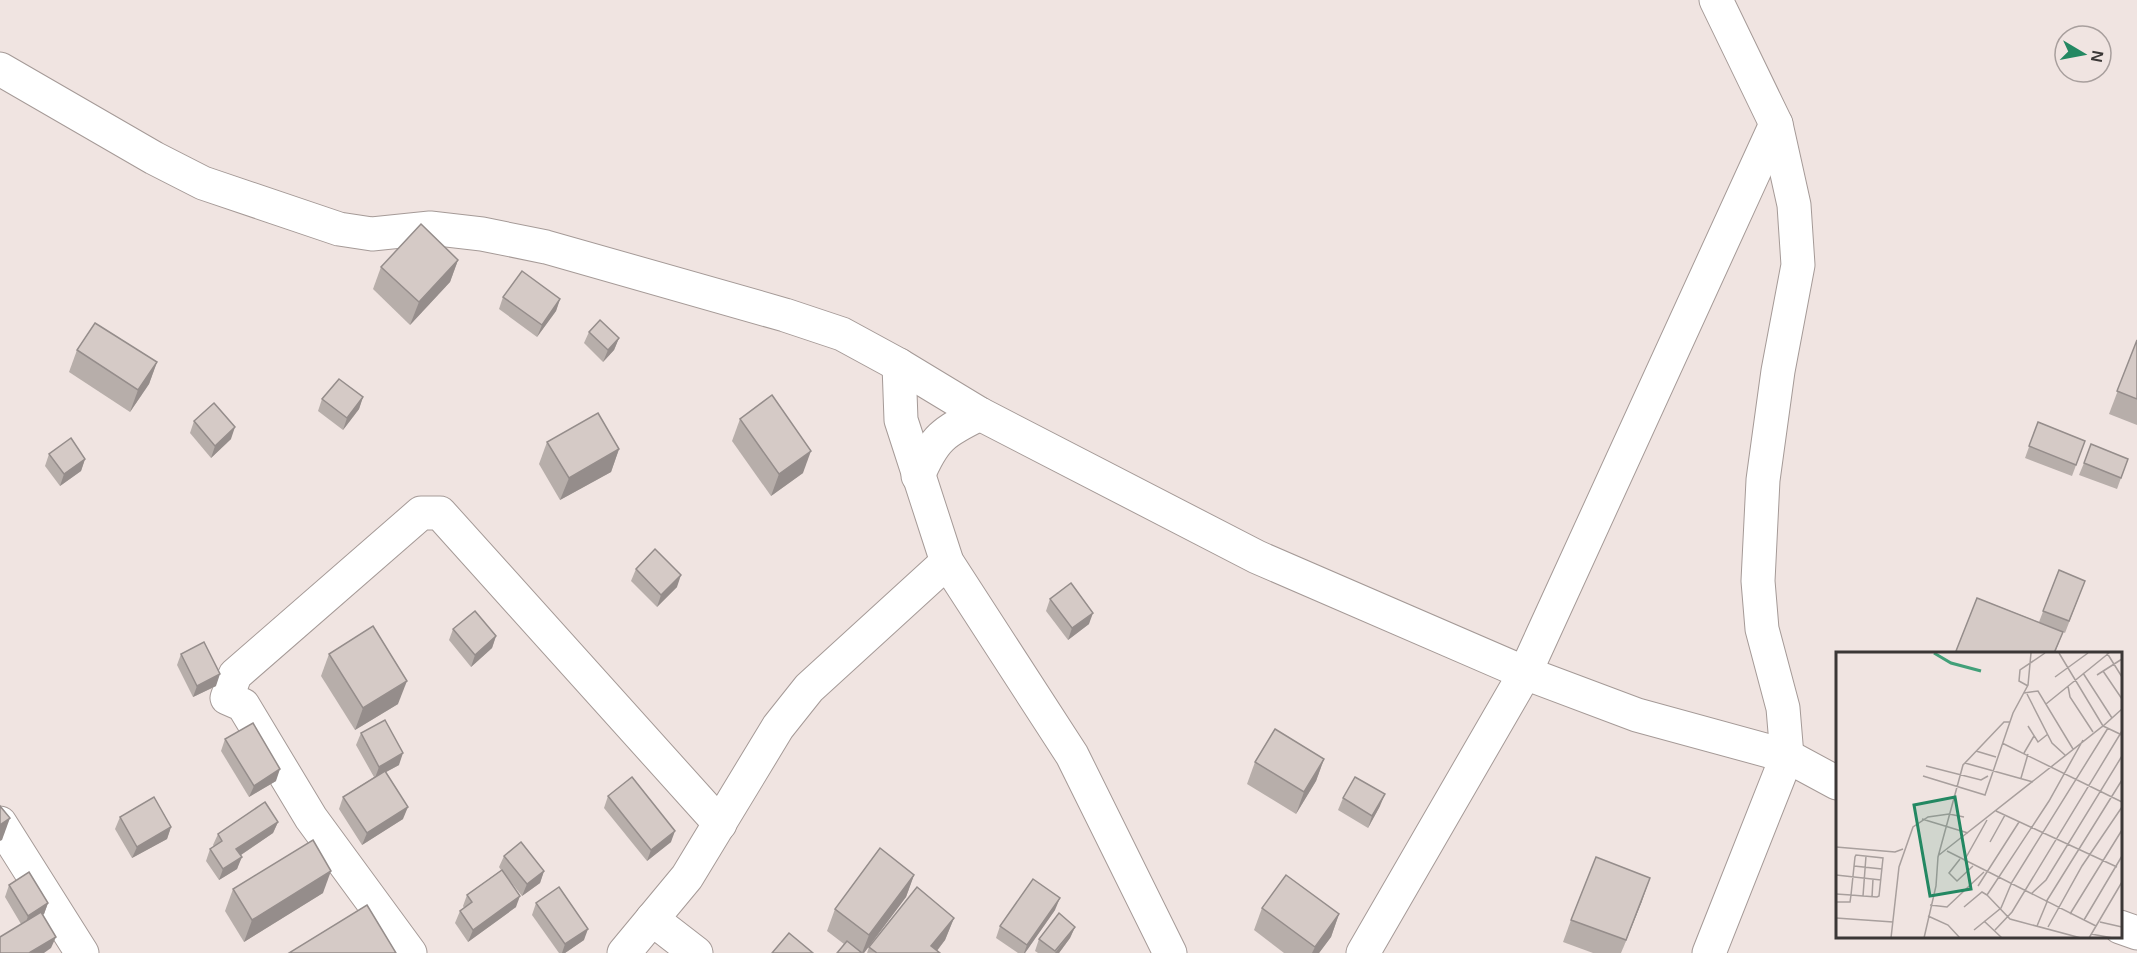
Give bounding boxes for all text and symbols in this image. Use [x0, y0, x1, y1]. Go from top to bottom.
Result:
north arrow [2053, 24, 2113, 84]
text: N [2088, 49, 2107, 64]
inset map [1836, 652, 2122, 938]

